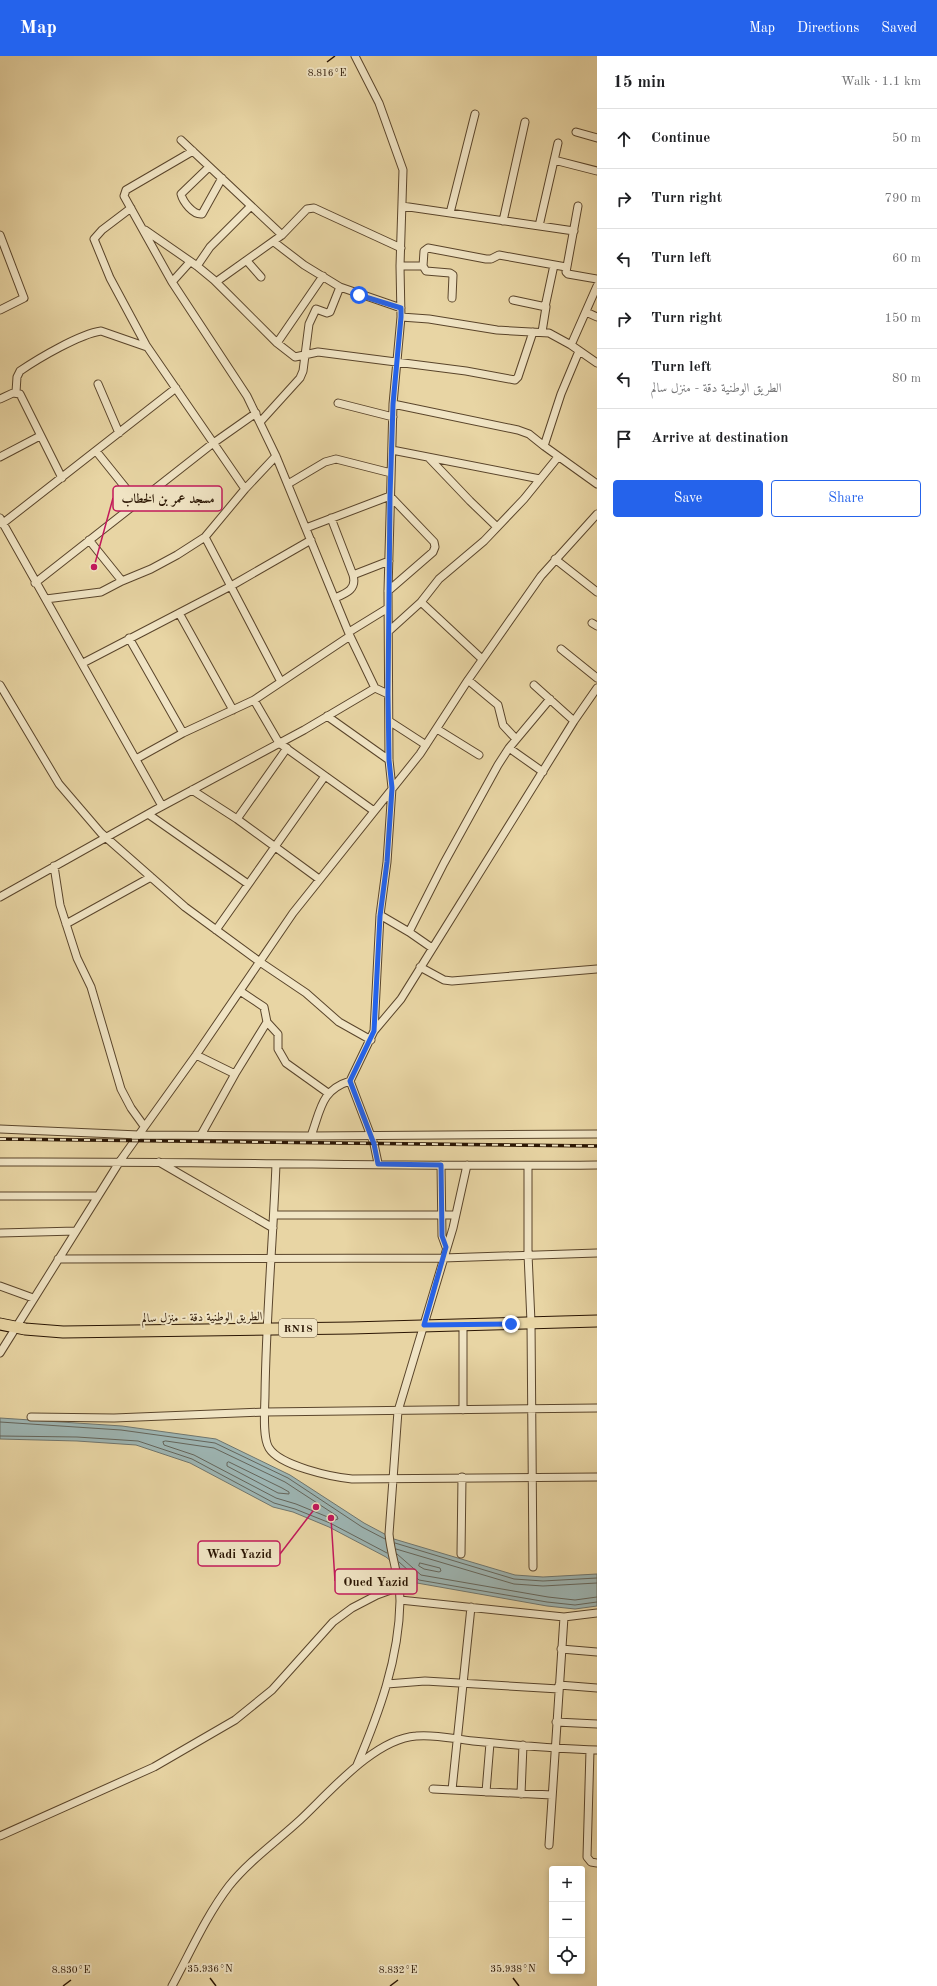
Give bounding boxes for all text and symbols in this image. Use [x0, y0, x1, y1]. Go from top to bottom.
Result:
text: Map [20, 19, 57, 38]
text: Map [749, 21, 775, 35]
text: Directions [797, 21, 859, 35]
text: Saved [881, 21, 917, 35]
text: 8.816°E [308, 68, 346, 78]
text: 15 min [613, 74, 666, 91]
text: Walk · 1.1 km [841, 75, 921, 88]
icon: ahead [613, 128, 635, 150]
text: Continue [651, 131, 710, 146]
text: 50 m [892, 132, 921, 145]
icon: right [613, 188, 635, 210]
text: Turn right [651, 191, 722, 206]
text: 790 m [884, 192, 921, 205]
icon: left [613, 248, 635, 270]
text: Turn left [651, 251, 711, 266]
text: 60 m [892, 252, 921, 265]
route start [350, 286, 368, 304]
icon: right [613, 308, 635, 330]
text: Turn right [651, 311, 722, 326]
text: 150 m [884, 312, 921, 325]
text: Turn left [651, 360, 711, 375]
icon: left [613, 368, 635, 390]
text: 80 m [892, 372, 921, 385]
text: الطريق الوطنية دقة - منزل سالم [651, 382, 782, 395]
icon: arrive [613, 428, 635, 450]
text: Arrive at destination [651, 431, 789, 446]
button: Save [613, 480, 763, 517]
button: Share [771, 480, 921, 517]
callout: مسجد عمر بن الخطاب [113, 486, 222, 511]
text: مسجد عمر بن الخطاب [121, 492, 215, 507]
street label: الطريق الوطنية دقة - منزل سالم [142, 1310, 263, 1329]
route end [502, 1315, 520, 1333]
road number: RN18 [279, 1319, 317, 1337]
callout: Wadi Yazid [198, 1541, 280, 1566]
text: Wadi Yazid [206, 1548, 272, 1561]
callout: Oued Yazid [335, 1569, 417, 1594]
text: Oued Yazid [343, 1576, 409, 1589]
map controls [549, 1866, 585, 1974]
button: + [549, 1866, 585, 1902]
button: − [549, 1902, 585, 1938]
button: locate [549, 1938, 585, 1974]
text: 35.936°N [187, 1964, 233, 1974]
text: 35.938°N [490, 1964, 536, 1974]
text: 8.830°E [52, 1965, 90, 1975]
text: 8.832°E [379, 1965, 417, 1975]

